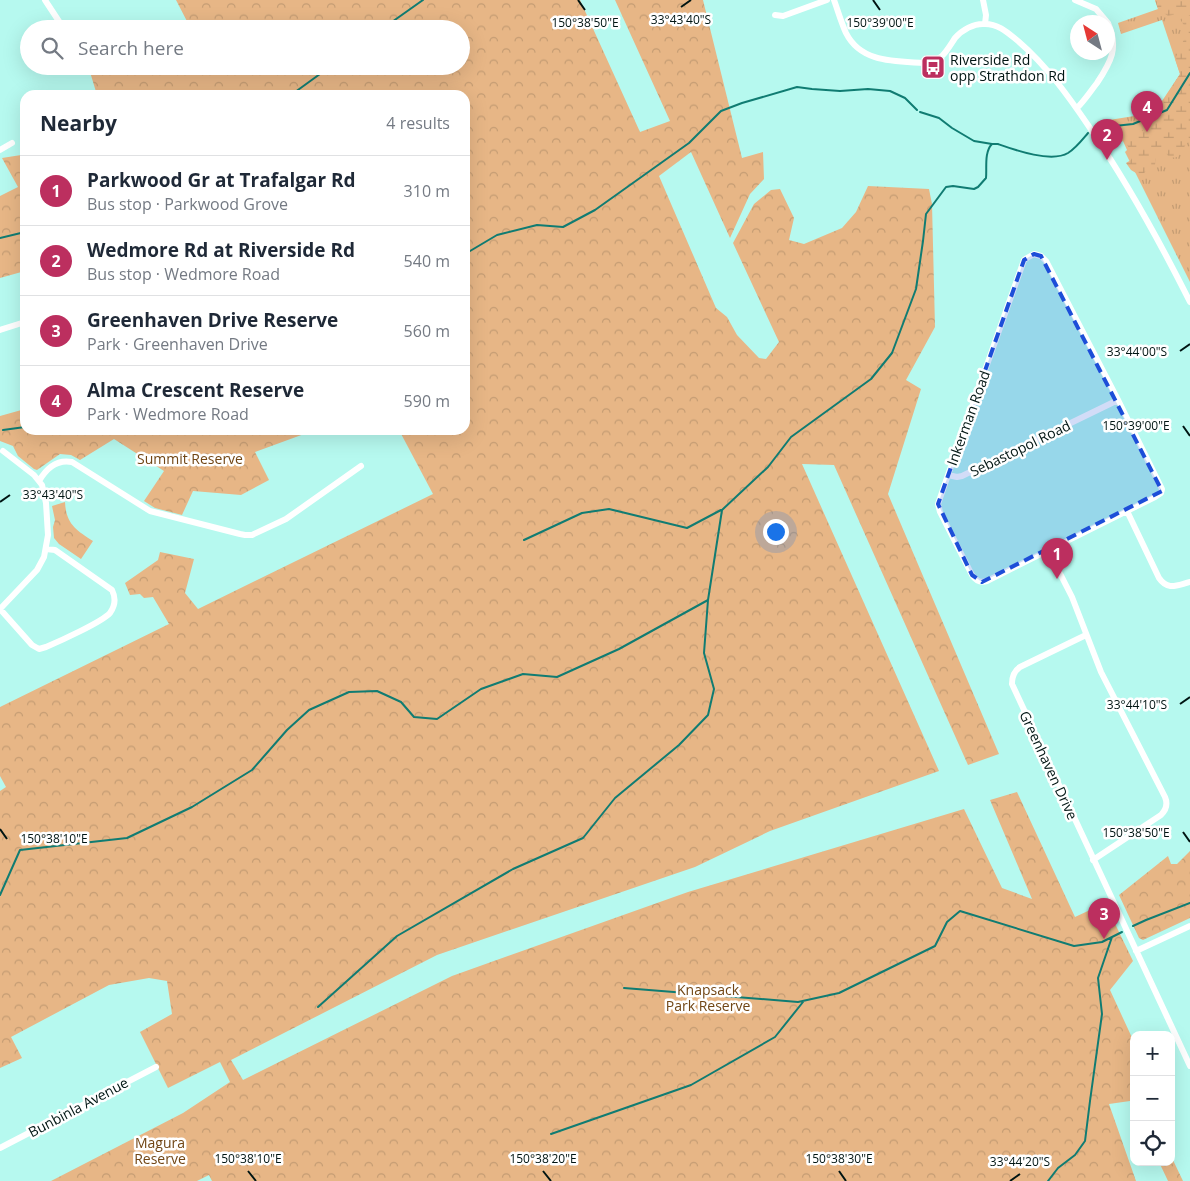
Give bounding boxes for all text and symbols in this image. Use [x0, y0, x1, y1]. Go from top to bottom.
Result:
text: 33°43'40"S [651, 11, 711, 28]
text: 150°38'50"E [551, 14, 619, 31]
text: 150°39'00"E [846, 14, 914, 31]
north arrow [1070, 15, 1115, 60]
search box [20, 20, 470, 75]
icon: search [38, 34, 66, 62]
text: Search here [78, 35, 184, 61]
place label: Riverside Rd opp Strathdon Rd [950, 50, 1065, 85]
bus stop icon: Riverside Rd opp Strathdon Rd [920, 54, 946, 80]
pin: 4 [1131, 91, 1163, 132]
text: Nearby [40, 109, 117, 137]
text: 4 results [386, 112, 450, 134]
pin: 2 [1091, 119, 1123, 160]
text: Parkwood Gr at Trafalgar Rd [87, 167, 356, 193]
text: 1 [51, 180, 61, 202]
text: 310 m [404, 180, 450, 202]
text: Bus stop · Parkwood Grove [87, 193, 288, 215]
text: Wedmore Rd at Riverside Rd [87, 237, 355, 263]
text: 2 [51, 250, 61, 272]
text: 540 m [404, 250, 450, 272]
text: Bus stop · Wedmore Road [87, 263, 280, 285]
text: Greenhaven Drive Reserve [87, 307, 338, 333]
text: 3 [51, 320, 61, 342]
text: 560 m [404, 320, 450, 342]
text: Park · Greenhaven Drive [87, 333, 268, 355]
text: 33°44'00"S [1107, 343, 1167, 360]
street label: Inkerman Road [942, 368, 994, 468]
text: Alma Crescent Reserve [87, 377, 304, 403]
text: 4 [51, 390, 61, 412]
text: 590 m [404, 390, 450, 412]
text: Park · Wedmore Road [87, 403, 249, 425]
street label: Sebastopol Road [967, 415, 1073, 481]
text: 150°39'00"E [1102, 417, 1170, 434]
park label: Summit Reserve [137, 449, 243, 468]
text: 33°43'40"S [23, 486, 83, 503]
your location [763, 519, 789, 545]
pin: 1 [1041, 538, 1073, 579]
text: 33°44'10"S [1107, 696, 1167, 713]
street label: Greenhaven Drive [1015, 708, 1083, 823]
text: 150°38'50"E [1102, 824, 1170, 841]
text: 150°38'10"E [20, 830, 88, 847]
pin: 3 [1088, 898, 1120, 939]
park label: Knapsack Park Reserve [666, 980, 750, 1015]
map controls [1130, 1031, 1175, 1166]
button: + [1130, 1031, 1175, 1076]
street label: Bunbinla Avenue [25, 1073, 131, 1141]
button: − [1130, 1076, 1175, 1121]
button: locate [1130, 1121, 1175, 1166]
park label: Magura Reserve [134, 1133, 186, 1168]
text: 150°38'10"E [214, 1150, 282, 1167]
text: 150°38'20"E [509, 1150, 577, 1167]
text: 150°38'30"E [805, 1150, 873, 1167]
text: 33°44'20"S [990, 1153, 1050, 1170]

